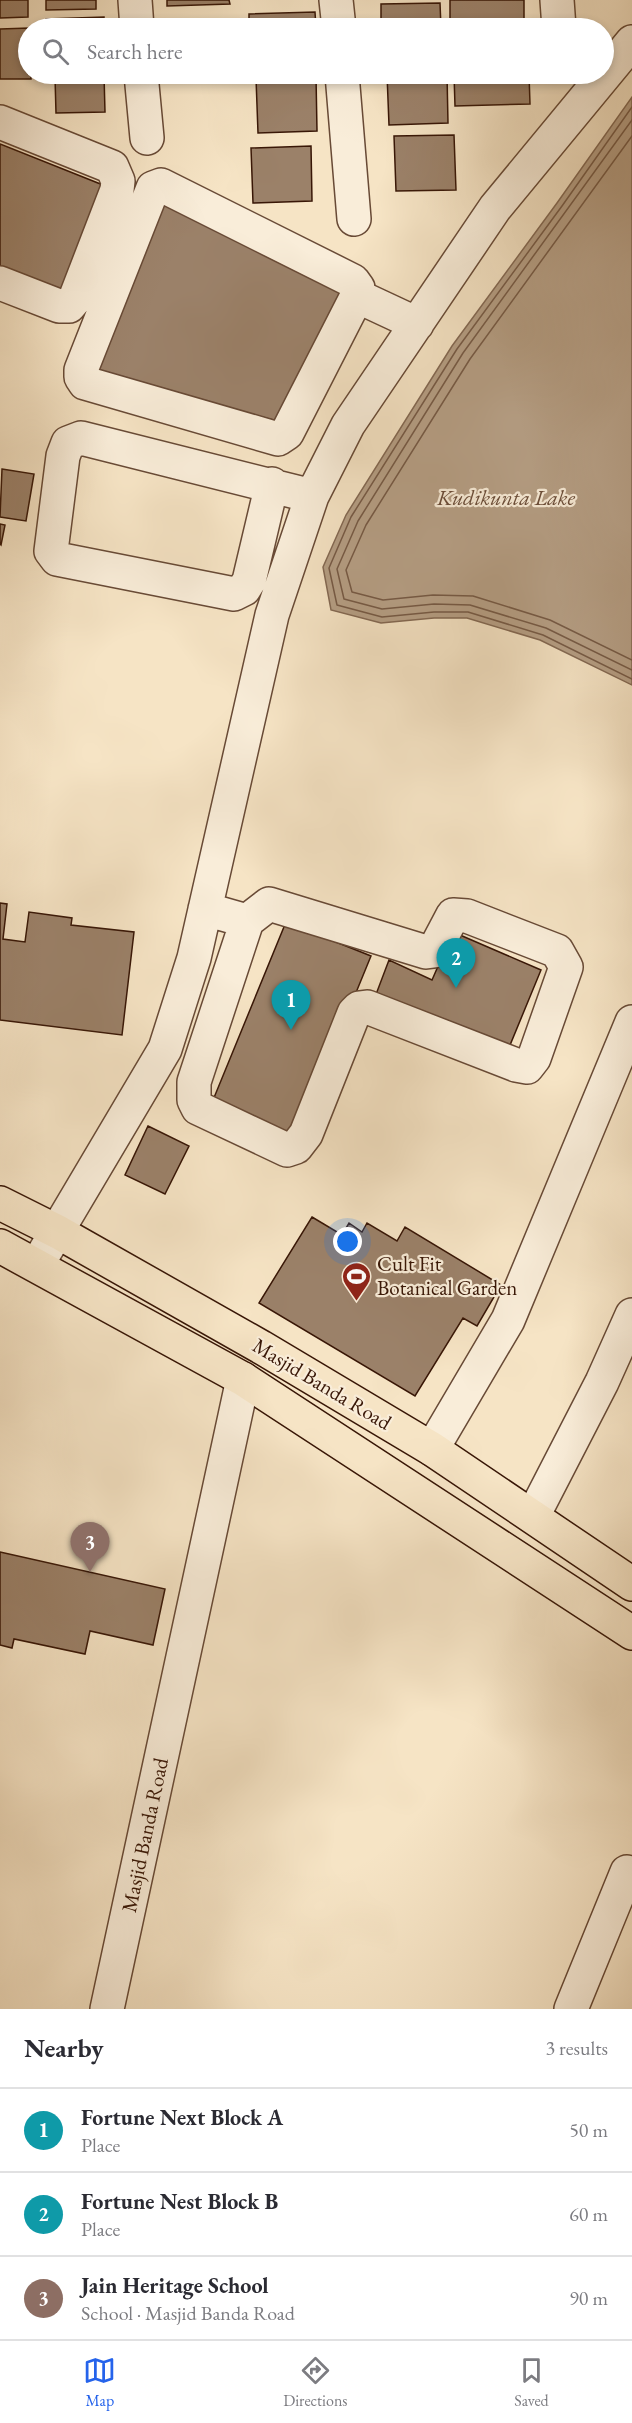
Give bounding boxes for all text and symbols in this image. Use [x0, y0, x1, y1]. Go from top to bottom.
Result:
search box [18, 18, 614, 84]
icon: search [39, 35, 72, 68]
text: Search here [87, 37, 182, 66]
water label: Kudikunta Lake [436, 483, 576, 512]
pin: 2 [436, 938, 476, 988]
pin: 1 [272, 980, 310, 1030]
your location [333, 1227, 362, 1256]
place label: Cult Fit Botanical Garden [377, 1250, 517, 1301]
sports icon: Cult Fit Botanical Garden [340, 1260, 372, 1302]
street label: Masjid Banda Road [248, 1331, 397, 1436]
pin: 3 [70, 1522, 110, 1572]
street label: Masjid Banda Road [115, 1755, 174, 1915]
text: Nearby [24, 2031, 104, 2065]
text: 3 results [545, 2035, 608, 2061]
text: Fortune Next Block A [81, 2103, 283, 2132]
text: 1 [38, 2117, 49, 2143]
text: 50 m [569, 2117, 608, 2143]
text: Place [81, 2132, 120, 2158]
text: Fortune Nest Block B [81, 2187, 278, 2216]
text: 2 [38, 2201, 49, 2227]
text: 60 m [569, 2201, 608, 2227]
text: Place [81, 2216, 120, 2242]
text: Jain Heritage School [81, 2271, 268, 2300]
text: 3 [38, 2285, 49, 2311]
text: 90 m [569, 2285, 608, 2311]
text: School · Masjid Banda Road [81, 2300, 295, 2326]
tab: Map [83, 2354, 116, 2411]
tab: Directions [283, 2354, 348, 2411]
tab: Saved [514, 2354, 549, 2411]

